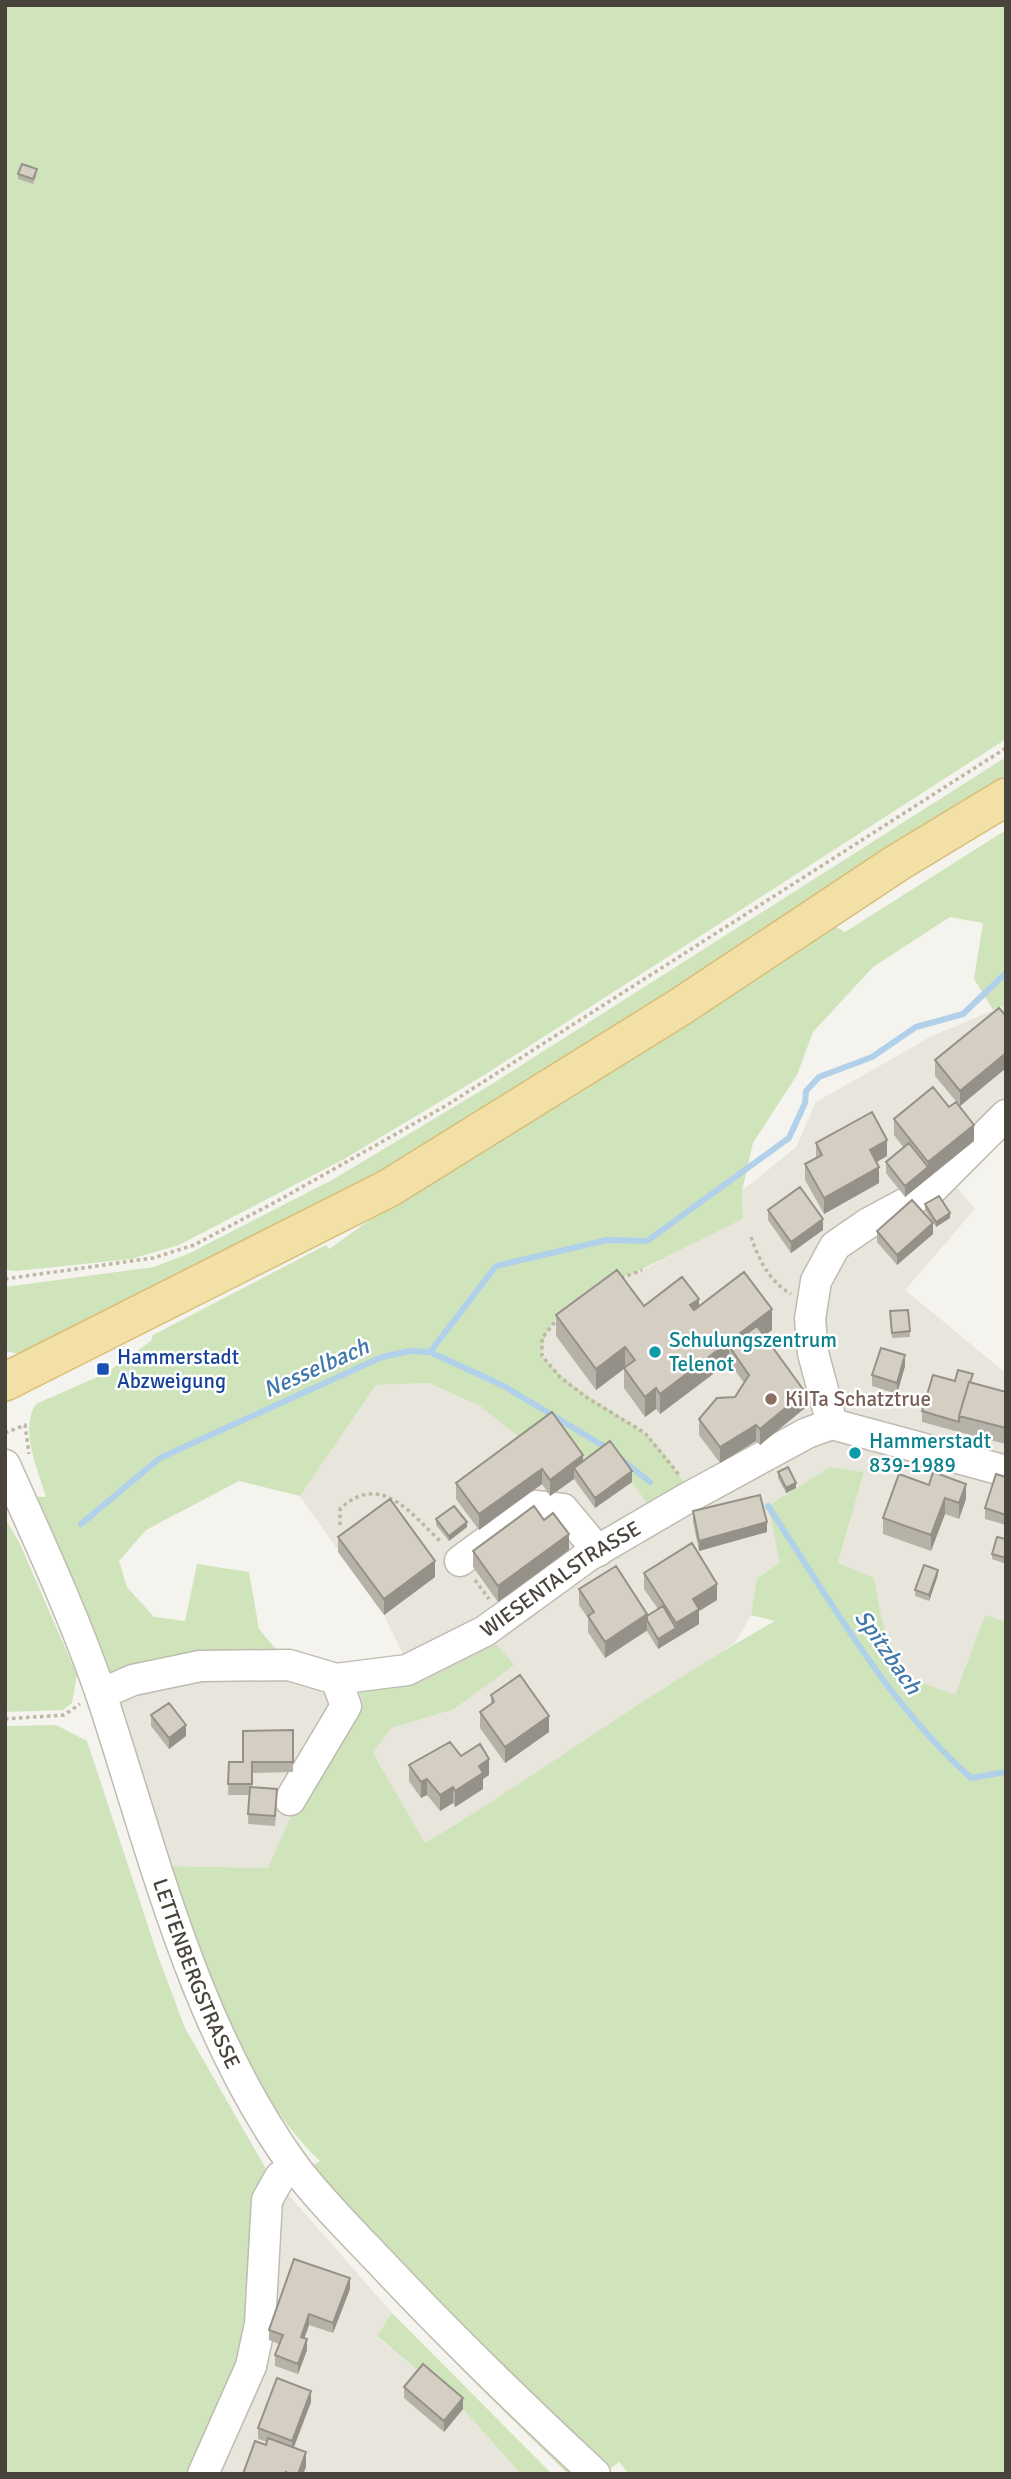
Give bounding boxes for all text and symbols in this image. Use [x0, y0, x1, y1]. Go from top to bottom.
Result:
place label: Schulungszentrum Telenot [669, 1327, 837, 1377]
water label: Nesselbach [259, 1331, 375, 1404]
place label: Hammerstadt Abzweigung [117, 1344, 239, 1394]
marker: Schulungszentrum Telenot [647, 1344, 663, 1360]
marker: Hammerstadt Abzweigung [95, 1361, 111, 1377]
place label: KiITa Schatztrue [785, 1386, 931, 1412]
marker: KiITa Schatztrue [763, 1391, 779, 1407]
place label: Hammerstadt 839-1989 [869, 1428, 991, 1478]
marker: Hammerstadt 839-1989 [847, 1445, 863, 1461]
street label: WIESENTALSTRASSE [475, 1515, 645, 1643]
water label: Spitzbach [848, 1604, 928, 1701]
street label: LETTENBERGSTRASSE [147, 1875, 246, 2073]

